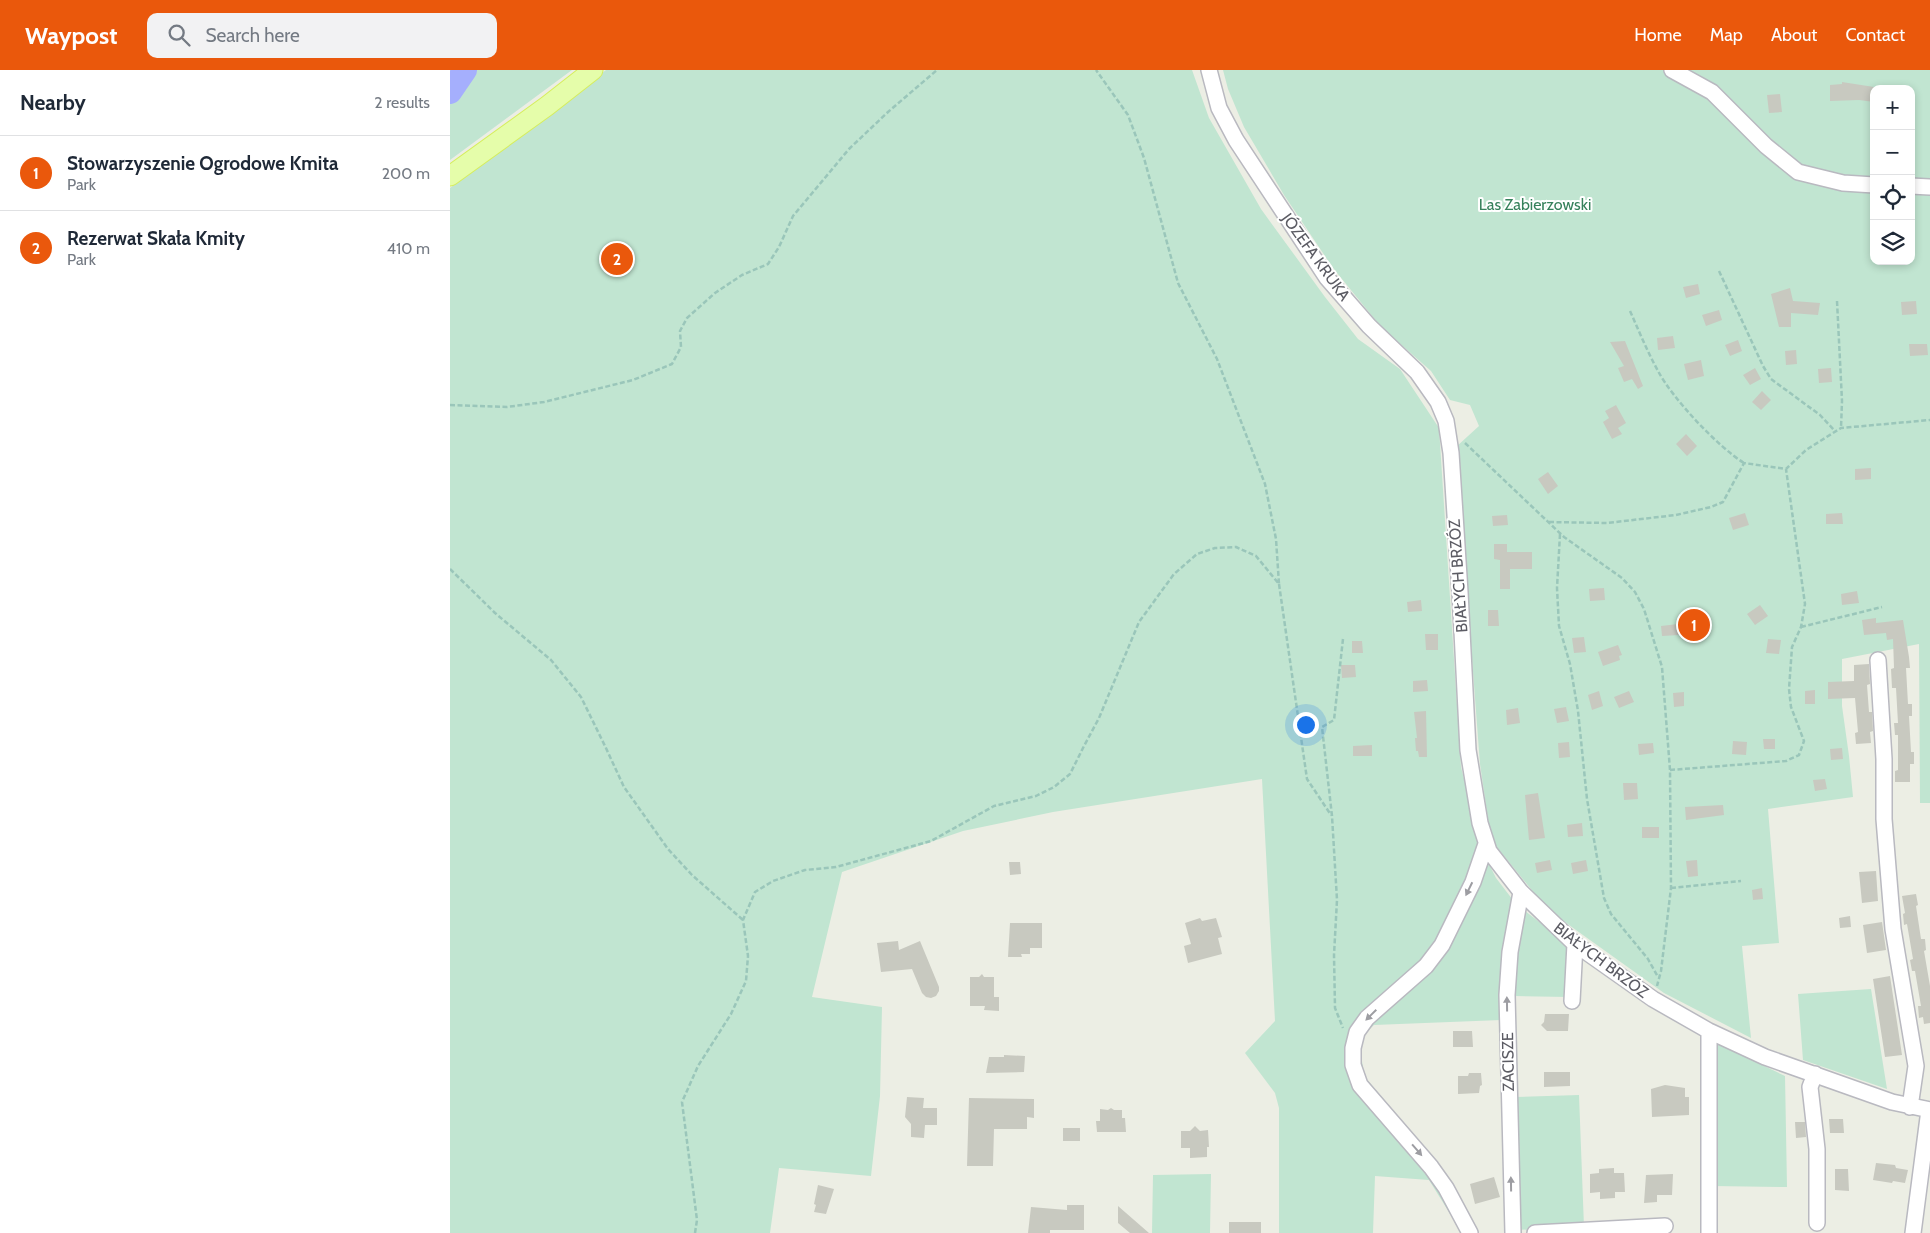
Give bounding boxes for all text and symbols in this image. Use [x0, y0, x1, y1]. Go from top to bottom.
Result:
search box [147, 13, 497, 58]
text: Waypost [25, 21, 117, 50]
icon: search [165, 21, 193, 49]
text: Search here [205, 24, 300, 47]
text: Home [1634, 24, 1682, 46]
text: Map [1710, 24, 1743, 46]
text: About [1771, 24, 1817, 46]
text: Contact [1845, 24, 1905, 46]
map controls [1870, 85, 1915, 265]
button: + [1870, 85, 1915, 130]
text: Nearby [20, 90, 86, 115]
text: 2 results [374, 93, 430, 112]
button: − [1870, 130, 1915, 175]
text: Stowarzyszenie Ogrodowe Kmita [67, 152, 338, 175]
text: 1 [33, 164, 39, 183]
text: 200 m [382, 164, 430, 183]
text: Park [67, 175, 96, 194]
button: locate [1870, 175, 1915, 220]
park label: Las Zabierzowski [1479, 195, 1591, 214]
street label: JÓZEFA KRUKA [1277, 209, 1354, 305]
button: layers [1870, 220, 1915, 265]
text: Rezerwat Skała Kmity [67, 227, 245, 250]
text: 2 [32, 239, 40, 258]
text: 410 m [387, 239, 430, 258]
pin: 2 [601, 240, 633, 278]
text: Park [67, 250, 96, 269]
street label: BIAŁYCH BRZÓZ [1445, 519, 1471, 633]
pin: 1 [1678, 606, 1710, 644]
your location [1293, 712, 1319, 738]
one-way arrow [1465, 882, 1473, 896]
street label: BIAŁYCH BRZÓZ [1550, 918, 1652, 1002]
one-way arrow [1503, 996, 1511, 1012]
one-way arrow [1365, 1009, 1377, 1021]
street label: ZACISZE [1498, 1032, 1518, 1092]
one-way arrow [1411, 1143, 1423, 1155]
one-way arrow [1507, 1176, 1515, 1192]

